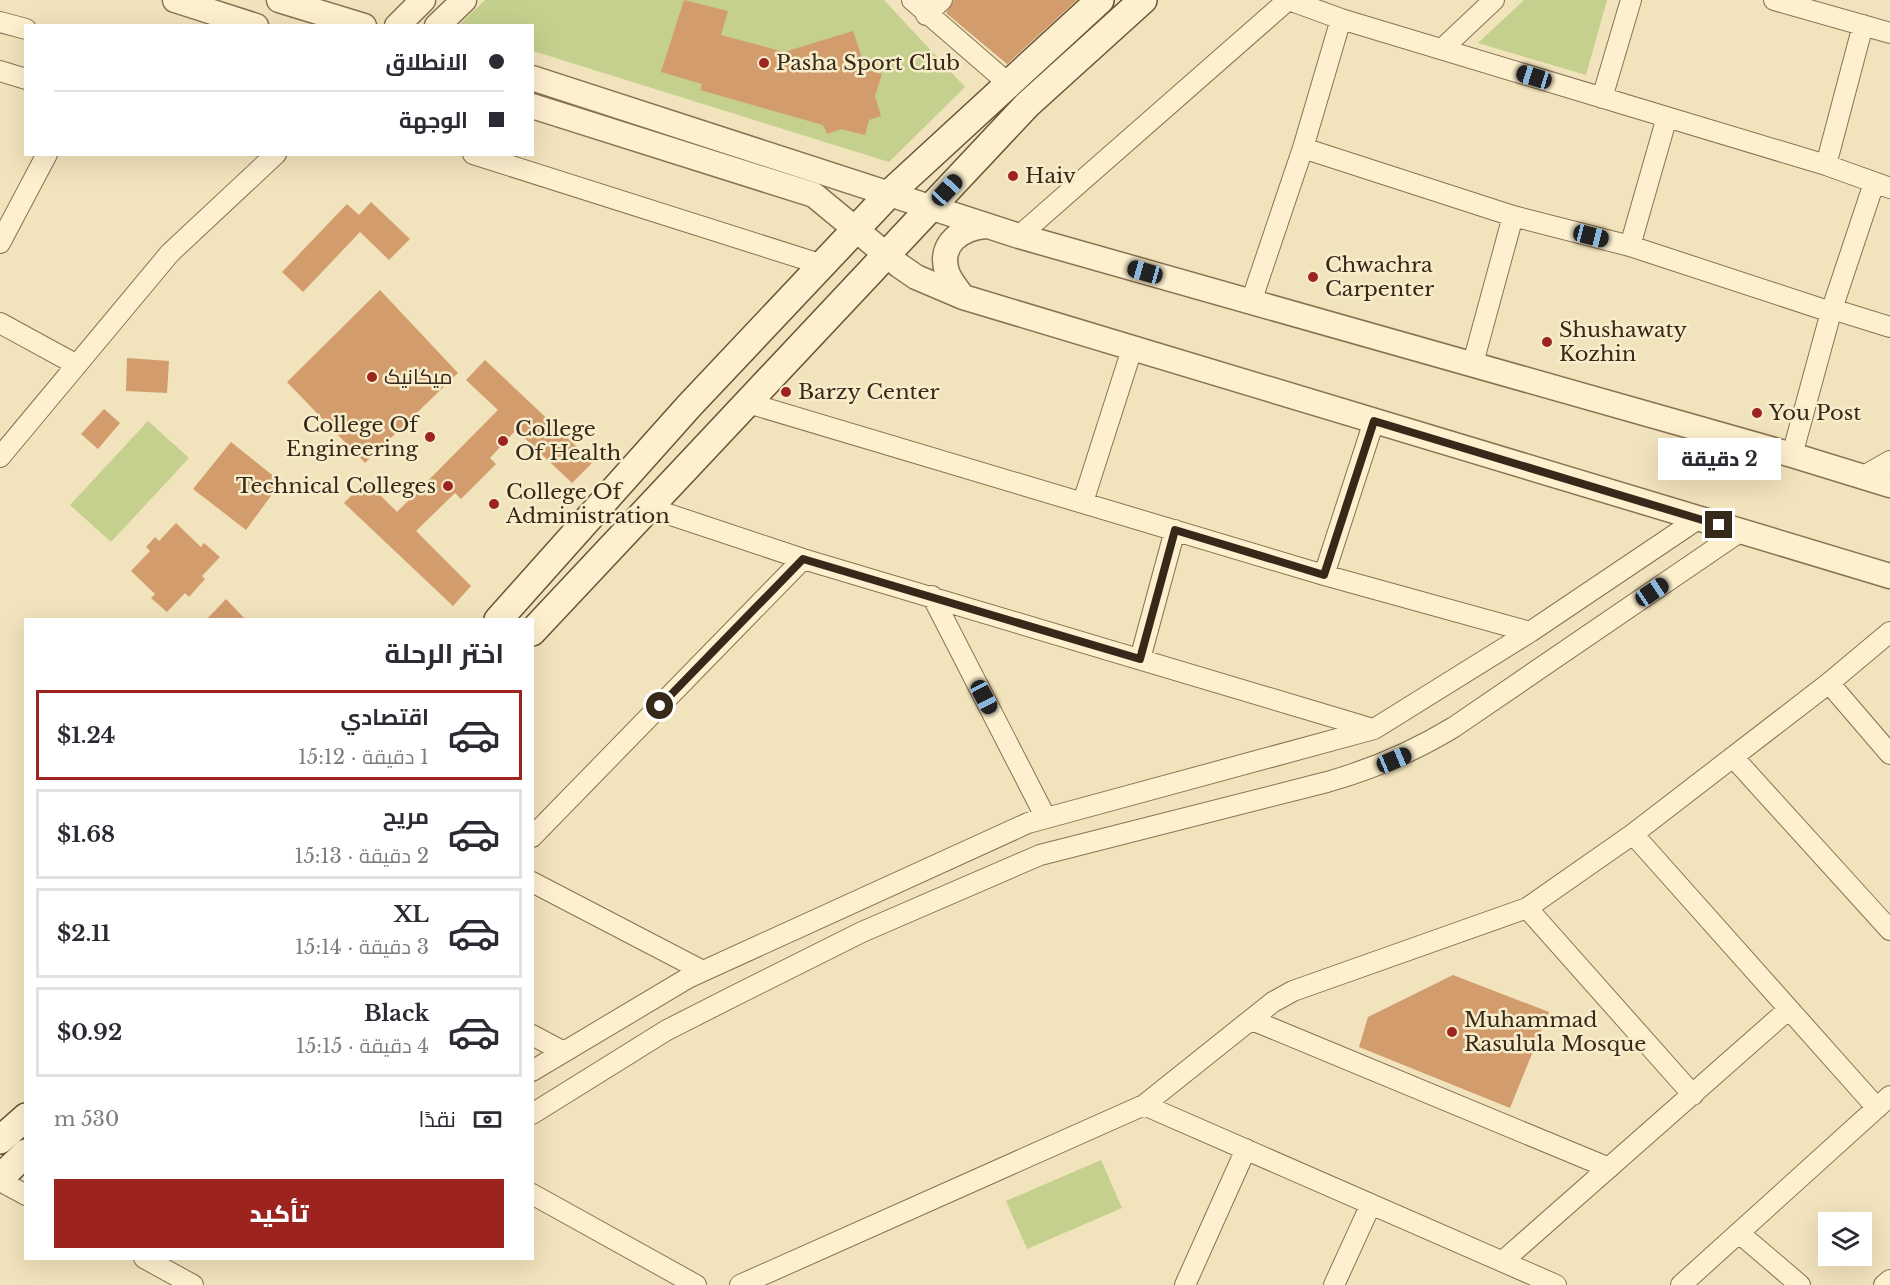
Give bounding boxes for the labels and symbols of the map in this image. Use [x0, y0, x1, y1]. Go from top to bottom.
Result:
place label: Pasha Sport Club [776, 50, 960, 76]
marker: Pasha Sport Club [757, 56, 771, 70]
car [1514, 63, 1554, 91]
place label: Haiv [1025, 163, 1076, 189]
marker: Haiv [1006, 169, 1020, 183]
car [928, 171, 966, 209]
car [1571, 223, 1611, 249]
place label: Chwachra Carpenter [1325, 252, 1434, 302]
car [1125, 258, 1165, 286]
marker: Chwachra Carpenter [1306, 270, 1320, 284]
place label: Shushawaty Kozhin [1559, 317, 1688, 367]
marker: Shushawaty Kozhin [1540, 335, 1554, 349]
place label: میکانیک [384, 364, 453, 390]
marker: میکانیک [365, 370, 379, 384]
place label: Barzy Center [798, 379, 940, 405]
marker: Barzy Center [779, 385, 793, 399]
place label: You Post [1768, 400, 1861, 426]
marker: You Post [1750, 406, 1764, 420]
place label: College Of Engineering [286, 412, 420, 462]
place label: College Of Health [515, 416, 621, 466]
marker: College Of Engineering [423, 430, 437, 444]
marker: College Of Health [496, 434, 510, 448]
callout: 2 دقيقة [1658, 438, 1780, 480]
place label: Technical Colleges [236, 473, 436, 499]
marker: Technical Colleges [441, 479, 455, 493]
place label: College Of Administration [505, 479, 670, 529]
marker: College Of Administration [487, 497, 501, 511]
route end [1705, 511, 1732, 538]
car [1632, 574, 1672, 610]
car [968, 677, 1000, 717]
route start [646, 692, 673, 719]
car [1374, 745, 1414, 775]
place label: Muhammad Rasulula Mosque [1464, 1007, 1646, 1057]
marker: Muhammad Rasulula Mosque [1445, 1025, 1459, 1039]

